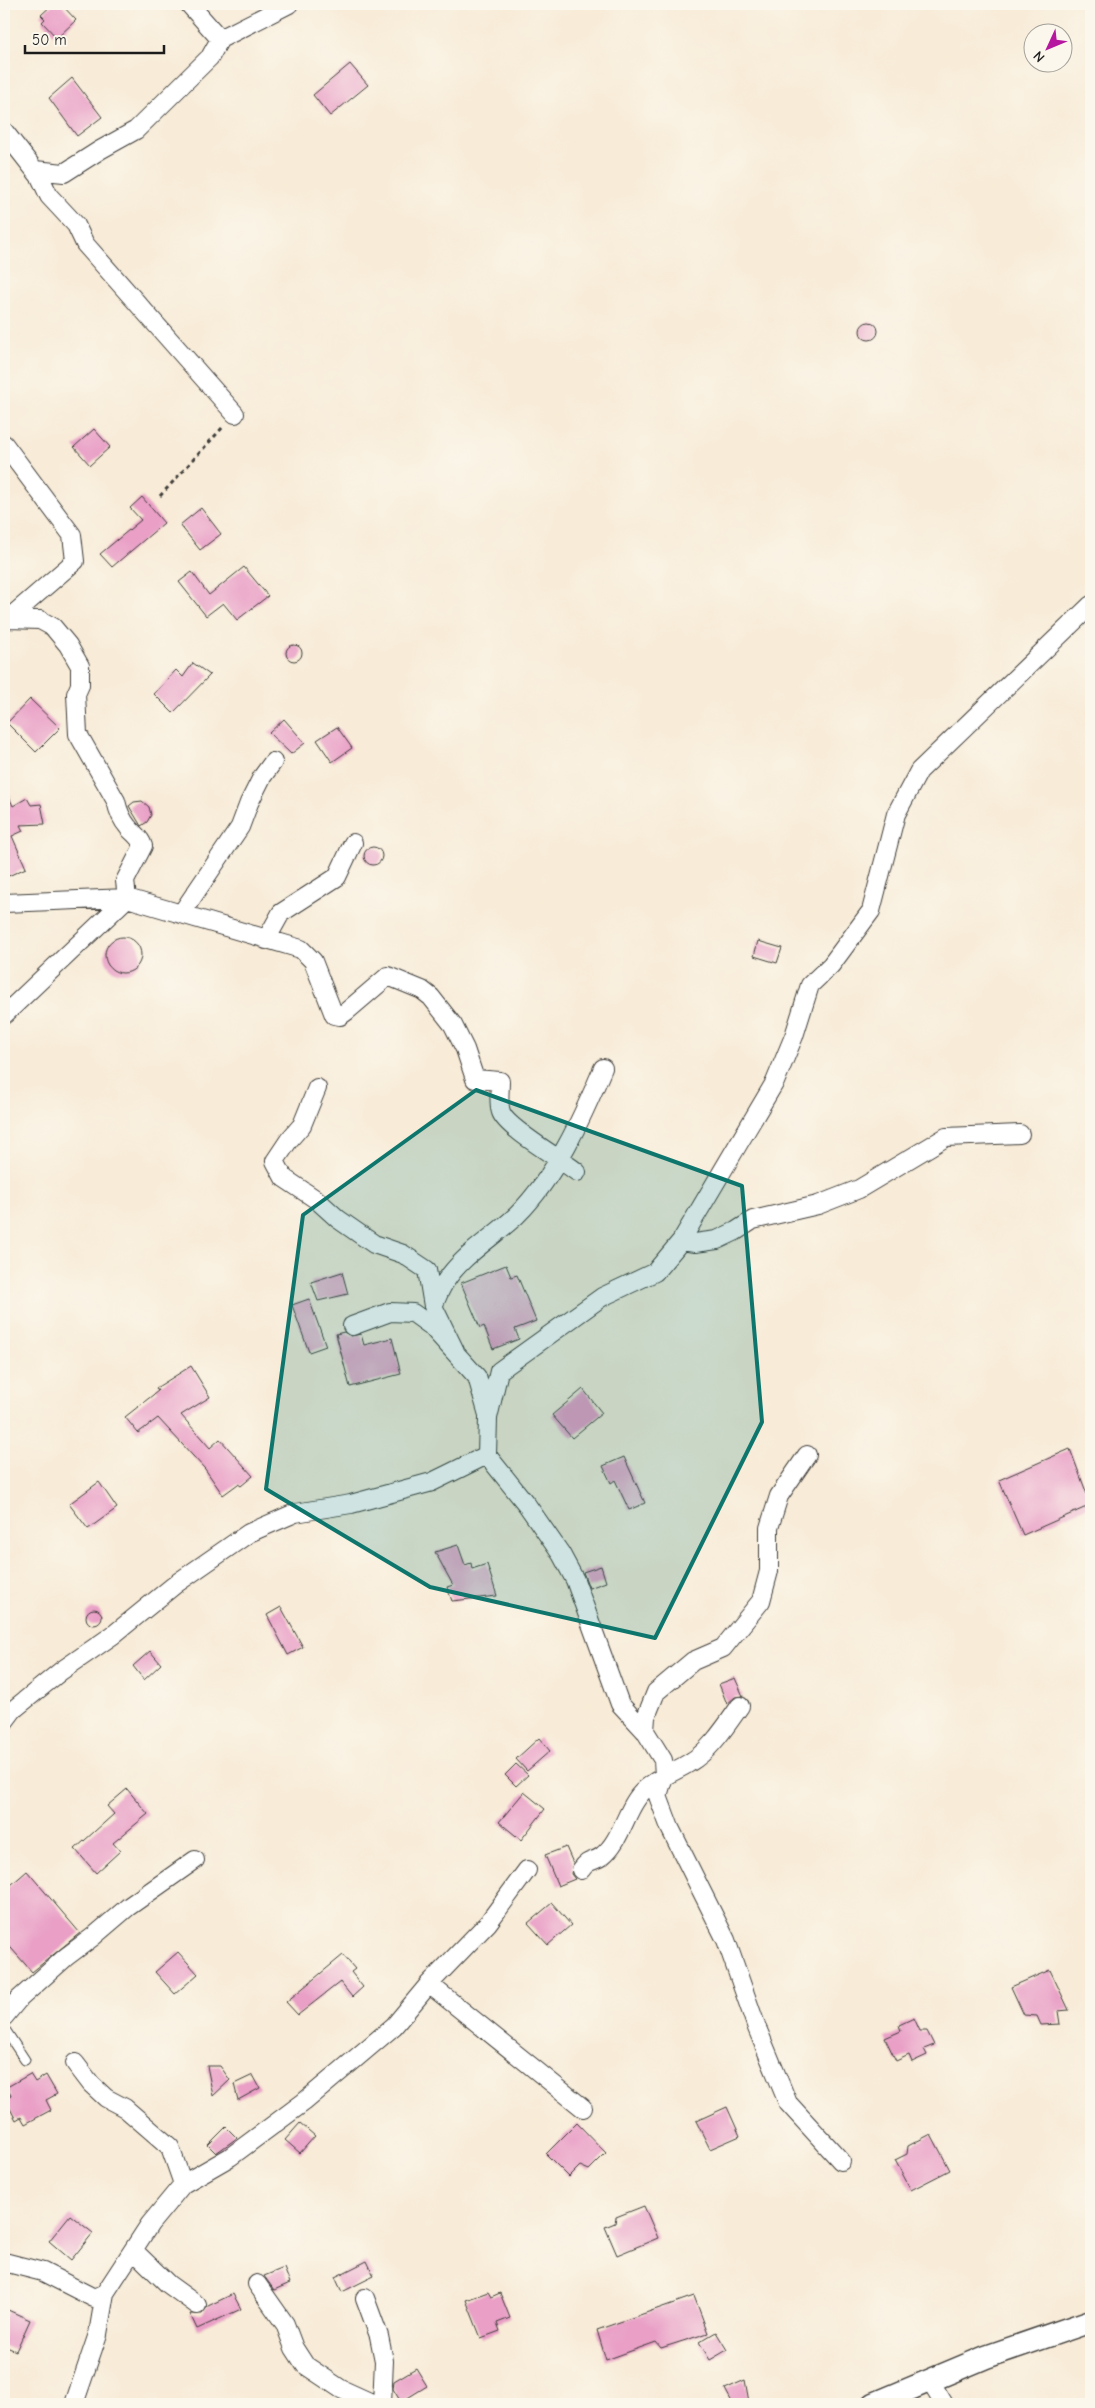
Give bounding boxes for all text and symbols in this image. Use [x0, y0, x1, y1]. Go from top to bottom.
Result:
scale bar [25, 22, 164, 54]
north arrow [1022, 22, 1072, 72]
text: 50 m [32, 31, 67, 49]
text: N [1030, 47, 1048, 66]

